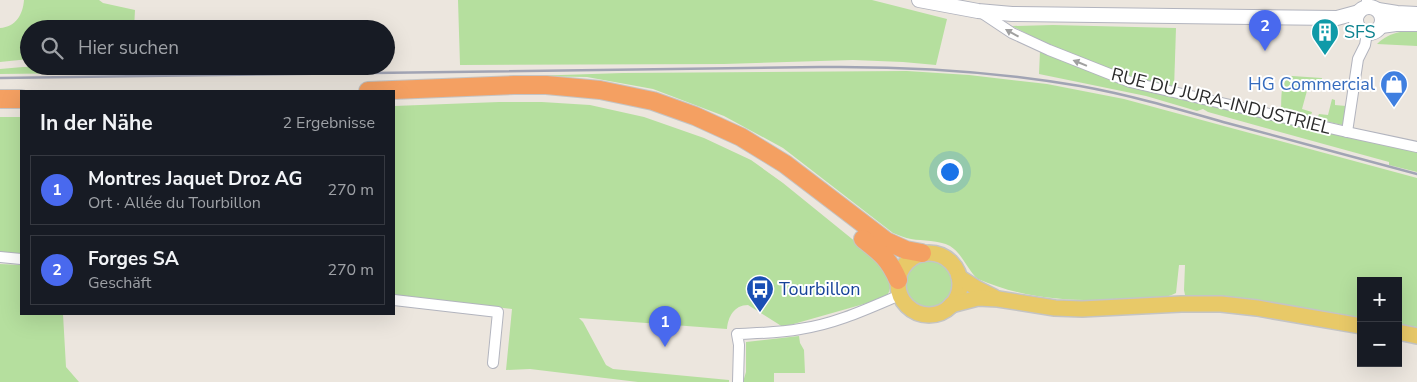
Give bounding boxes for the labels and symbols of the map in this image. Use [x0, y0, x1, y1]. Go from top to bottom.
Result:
pin: 2 [1249, 10, 1281, 51]
building icon: SFS [1310, 17, 1340, 56]
place label: SFS [1344, 20, 1376, 44]
one-way arrow [1006, 28, 1019, 37]
one-way arrow [1073, 58, 1087, 66]
street label: RUE DU JURA-INDUSTRIEL [1109, 62, 1334, 140]
shop icon: HG Commercial [1379, 69, 1409, 108]
place label: HG Commercial [1248, 72, 1376, 96]
your location [937, 159, 963, 185]
bus stop icon: Tourbillon [745, 274, 775, 313]
place label: Tourbillon [779, 277, 860, 301]
pin: 1 [649, 306, 681, 347]

